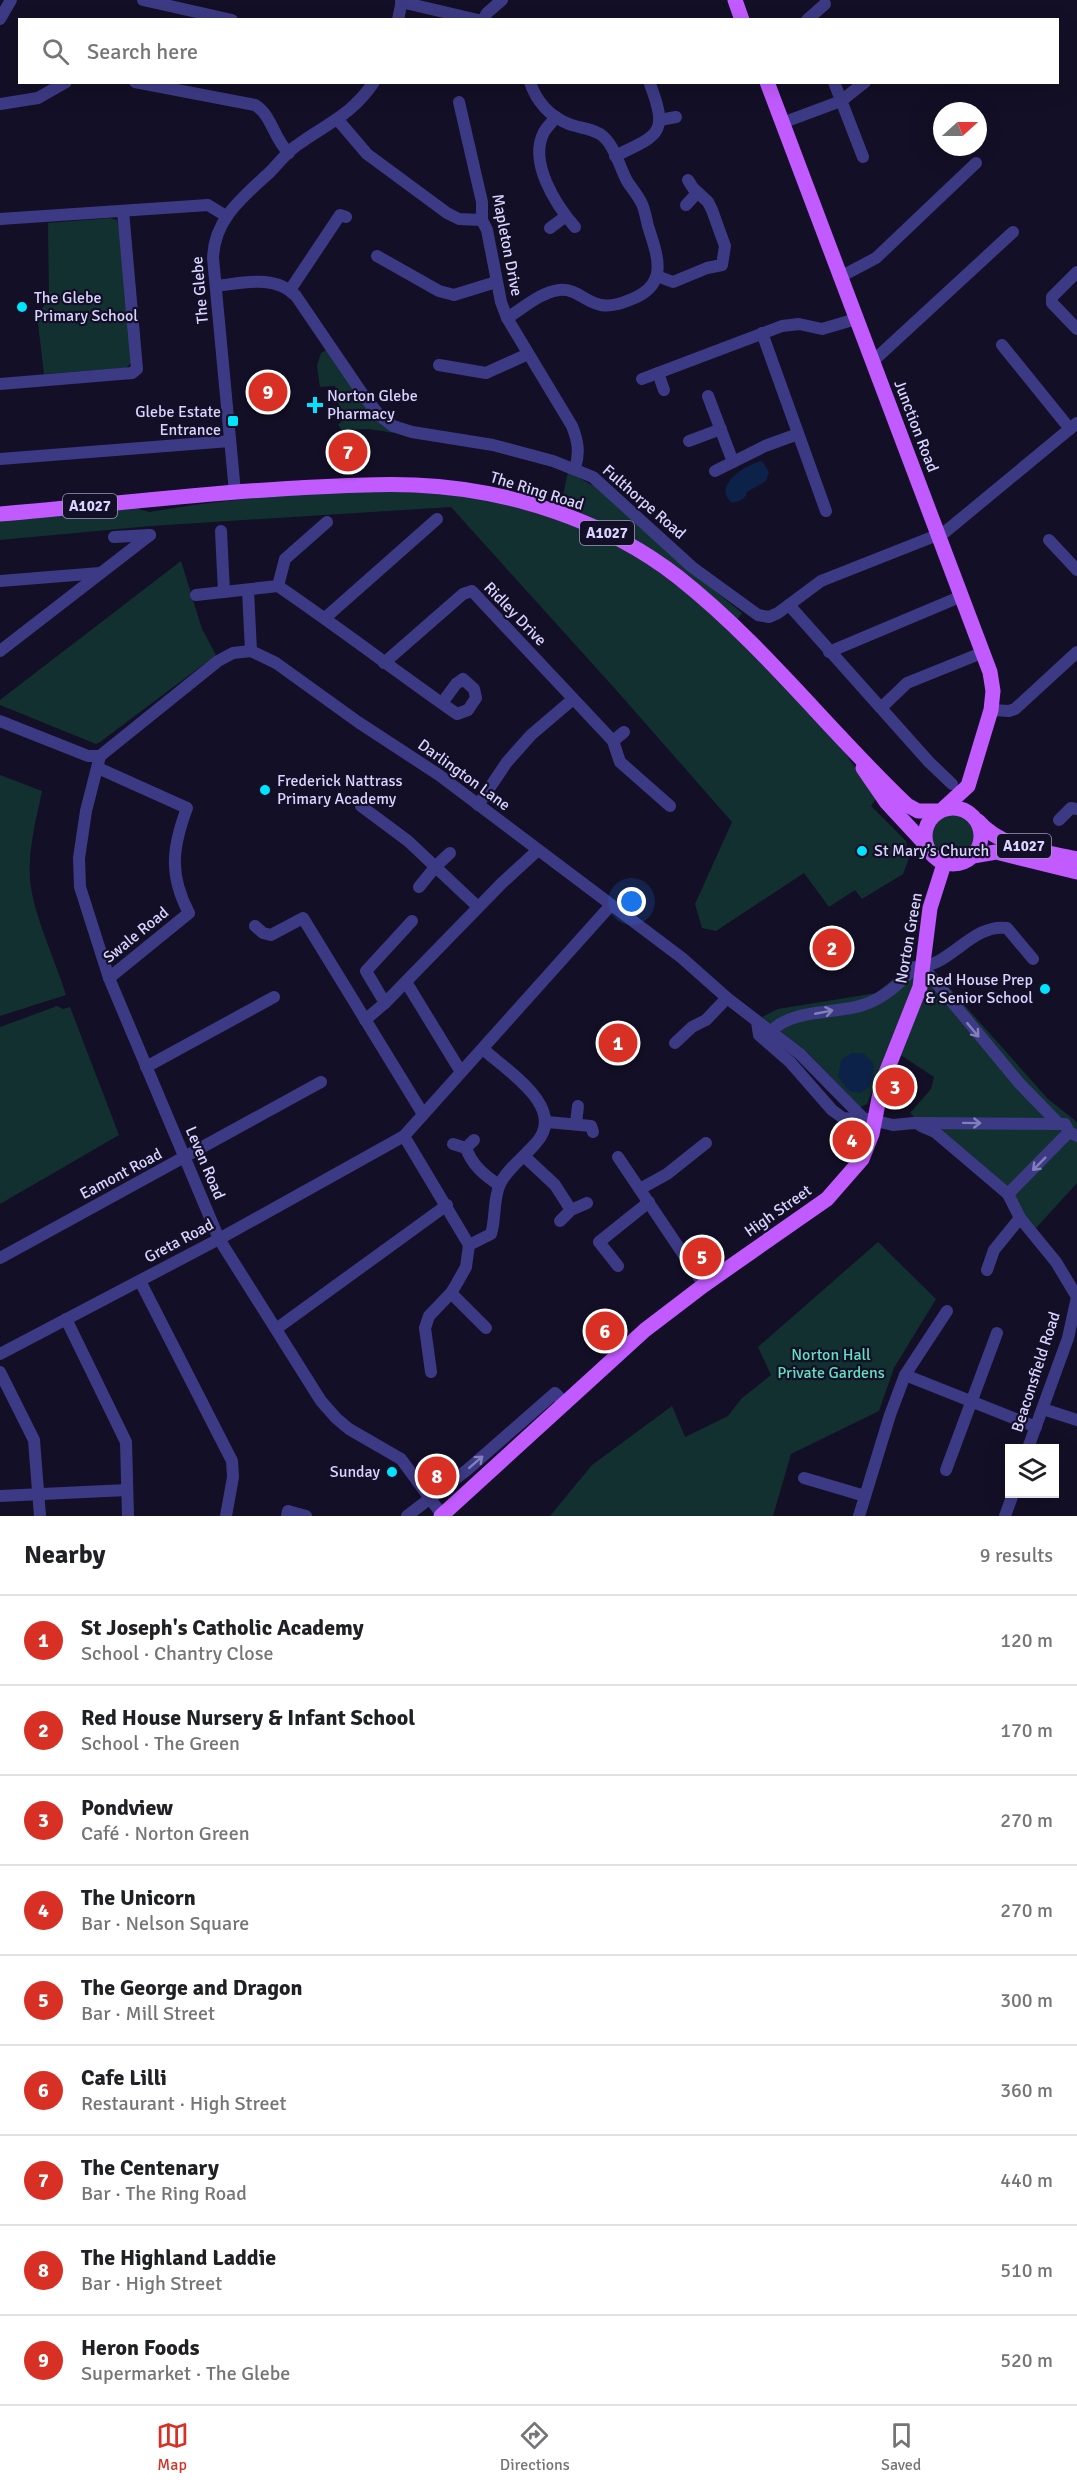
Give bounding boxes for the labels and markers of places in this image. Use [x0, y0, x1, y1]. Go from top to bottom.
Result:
place label: The Glebe Primary School [34, 288, 138, 326]
marker: The Glebe Primary School [15, 300, 29, 314]
pin: 9 [248, 370, 288, 414]
place label: Norton Glebe Pharmacy [327, 386, 418, 424]
marker: Norton Glebe Pharmacy [308, 398, 322, 412]
place label: Glebe Estate Entrance [135, 402, 221, 440]
marker: Glebe Estate Entrance [226, 414, 240, 428]
pin: 7 [328, 430, 368, 474]
place label: Frederick Nattrass Primary Academy [277, 771, 403, 809]
marker: Frederick Nattrass Primary Academy [258, 783, 272, 797]
place label: St Mary’s Church [874, 841, 989, 861]
marker: St Mary’s Church [855, 844, 869, 858]
pin: 2 [812, 926, 852, 970]
place label: Red House Prep & Senior School [925, 970, 1033, 1008]
marker: Red House Prep & Senior School [1038, 982, 1052, 996]
pin: 1 [598, 1020, 638, 1066]
pin: 3 [876, 1064, 914, 1110]
pin: 4 [832, 1118, 872, 1162]
pin: 5 [682, 1234, 722, 1280]
pin: 6 [586, 1308, 624, 1354]
pin: 8 [418, 1454, 456, 1498]
place label: Sunday [330, 1462, 381, 1482]
marker: Sunday [385, 1465, 399, 1479]

